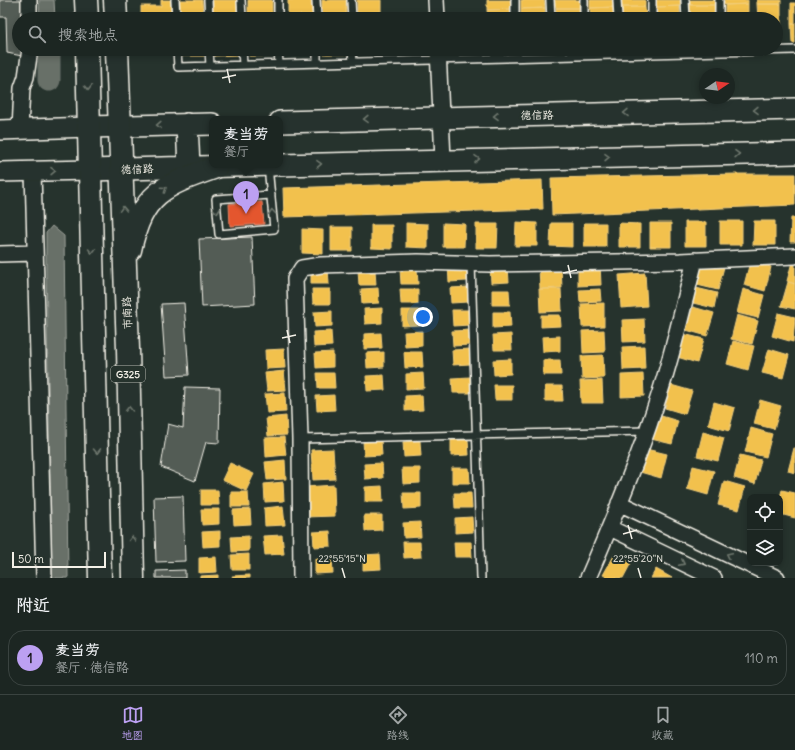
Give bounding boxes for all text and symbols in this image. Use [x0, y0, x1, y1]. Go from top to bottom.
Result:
search box [12, 12, 783, 56]
icon: search [26, 23, 48, 45]
text: 搜索地点 [58, 25, 118, 44]
north arrow [699, 68, 735, 104]
one-way arrow [84, 85, 93, 91]
one-way arrow [753, 106, 759, 114]
street label: 德信路 [520, 108, 554, 122]
one-way arrow [623, 109, 629, 117]
one-way arrow [493, 112, 499, 120]
one-way arrow [363, 115, 369, 124]
popup [209, 116, 283, 168]
one-way arrow [156, 121, 162, 129]
text: 麦当劳 [223, 124, 269, 143]
text: 餐厅 [223, 143, 250, 160]
one-way arrow [734, 150, 740, 158]
one-way arrow [604, 152, 610, 161]
one-way arrow [474, 155, 480, 164]
one-way arrow [316, 160, 322, 168]
street label: 德信路 [120, 161, 154, 177]
one-way arrow [50, 167, 56, 175]
pin: 1 [233, 181, 259, 214]
one-way arrow [160, 186, 167, 194]
one-way arrow [118, 206, 127, 212]
one-way arrow [212, 208, 221, 214]
one-way arrow [268, 209, 277, 215]
one-way arrow [88, 248, 96, 254]
street label: 市南路 [119, 296, 135, 330]
your location [413, 307, 433, 327]
road number: G325 [111, 366, 145, 382]
one-way arrow [125, 406, 133, 412]
one-way arrow [93, 448, 101, 454]
map controls [747, 494, 783, 566]
button: locate [747, 494, 783, 530]
button: layers [747, 530, 783, 566]
one-way arrow [128, 536, 136, 542]
scale bar [12, 550, 106, 569]
text: 50 m [18, 552, 44, 566]
text: 22°55'15"N [318, 552, 366, 565]
text: 22°55'20"N [613, 552, 663, 565]
one-way arrow [726, 552, 733, 560]
one-way arrow [678, 558, 686, 566]
text: 附近 [16, 594, 50, 616]
text: 麦当劳 [55, 640, 100, 659]
text: 1 [27, 650, 33, 667]
text: 110 m [745, 650, 778, 667]
text: 餐厅 · 德信路 [55, 659, 129, 676]
tab: 地图 [122, 704, 144, 742]
tab: 路线 [387, 704, 409, 742]
tab: 收藏 [652, 704, 674, 742]

